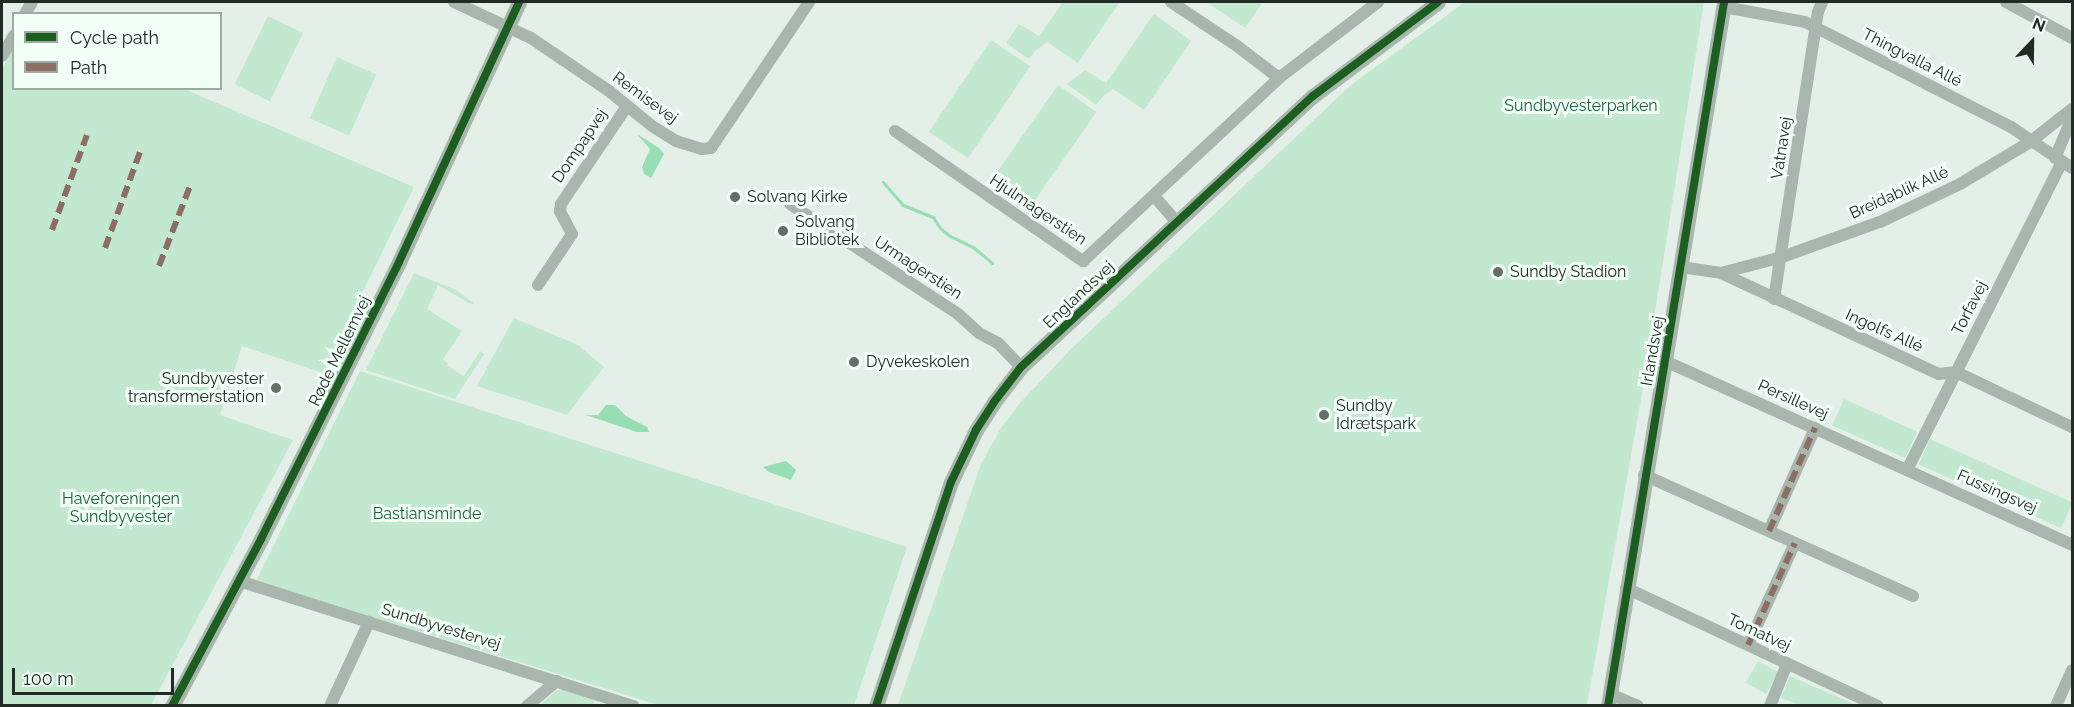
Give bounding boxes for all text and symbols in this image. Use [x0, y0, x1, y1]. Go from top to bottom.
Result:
legend [12, 12, 222, 90]
north arrow [2002, 12, 2062, 72]
text: N [2030, 14, 2048, 36]
street label: Thingvalla Allé [1859, 25, 1965, 91]
text: Cycle path [70, 27, 159, 48]
text: Path [70, 57, 107, 78]
street label: Remisevej [609, 68, 681, 128]
park label: Sundbyvesterparken [1504, 96, 1658, 116]
street label: Dompapvej [548, 105, 612, 187]
street label: Vatnavej [1768, 115, 1796, 181]
street label: Breidablik Allé [1846, 163, 1952, 223]
street label: Hjulmagerstien [986, 170, 1090, 250]
place label: Solvang Kirke [747, 187, 847, 207]
marker: Solvang Kirke [728, 190, 742, 204]
place label: Solvang Bibliotek [795, 212, 859, 250]
marker: Solvang Bibliotek [776, 224, 790, 238]
street label: Urmagerstien [870, 232, 966, 304]
street label: Englandsvej [1040, 257, 1118, 333]
place label: Sundby Stadion [1510, 262, 1627, 282]
marker: Sundby Stadion [1491, 265, 1505, 279]
street label: Torfavej [1948, 278, 1992, 338]
street label: Røde Mellemvej [305, 293, 375, 409]
street label: Ingolfs Allé [1842, 305, 1926, 357]
street label: Irlandsvej [1637, 315, 1669, 387]
place label: Dyvekeskolen [866, 352, 970, 372]
marker: Dyvekeskolen [847, 355, 861, 369]
place label: Sundbyvester transformerstation [128, 369, 264, 407]
street label: Persillevej [1755, 376, 1831, 424]
marker: Sundbyvester transformerstation [269, 381, 283, 395]
place label: Sundby Idrætspark [1336, 396, 1416, 434]
marker: Sundby Idrætspark [1317, 408, 1331, 422]
street label: Fussingsvej [1954, 466, 2040, 518]
park label: Haveforeningen Sundbyvester [62, 489, 180, 527]
park label: Bastiansminde [373, 504, 481, 524]
street label: Sundbyvestervej [379, 600, 503, 654]
street label: Tomatvej [1724, 610, 1794, 656]
scale bar [15, 656, 177, 694]
text: 100 m [23, 668, 74, 689]

